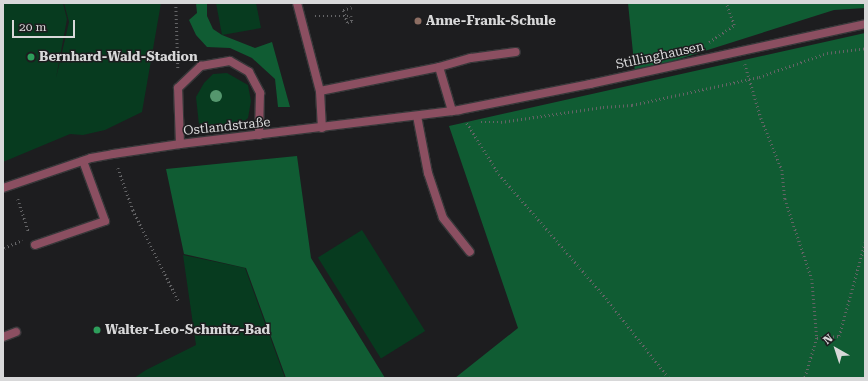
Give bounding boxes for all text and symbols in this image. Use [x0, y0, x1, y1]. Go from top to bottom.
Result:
scale bar [14, 12, 77, 38]
place label: Anne-Frank-Schule [426, 13, 556, 29]
marker: Anne-Frank-Schule [413, 16, 423, 26]
text: 20 m [19, 20, 46, 34]
street label: Stillinghausen [614, 39, 706, 73]
place label: Bernhard-Wald-Stadion [39, 49, 198, 65]
marker: Bernhard-Wald-Stadion [26, 52, 36, 62]
street label: Ostlandstraße [183, 115, 271, 139]
place label: Walter-Leo-Schmitz-Bad [105, 322, 270, 338]
marker: Walter-Leo-Schmitz-Bad [92, 325, 102, 335]
north arrow [816, 329, 856, 369]
text: N [821, 332, 836, 347]

